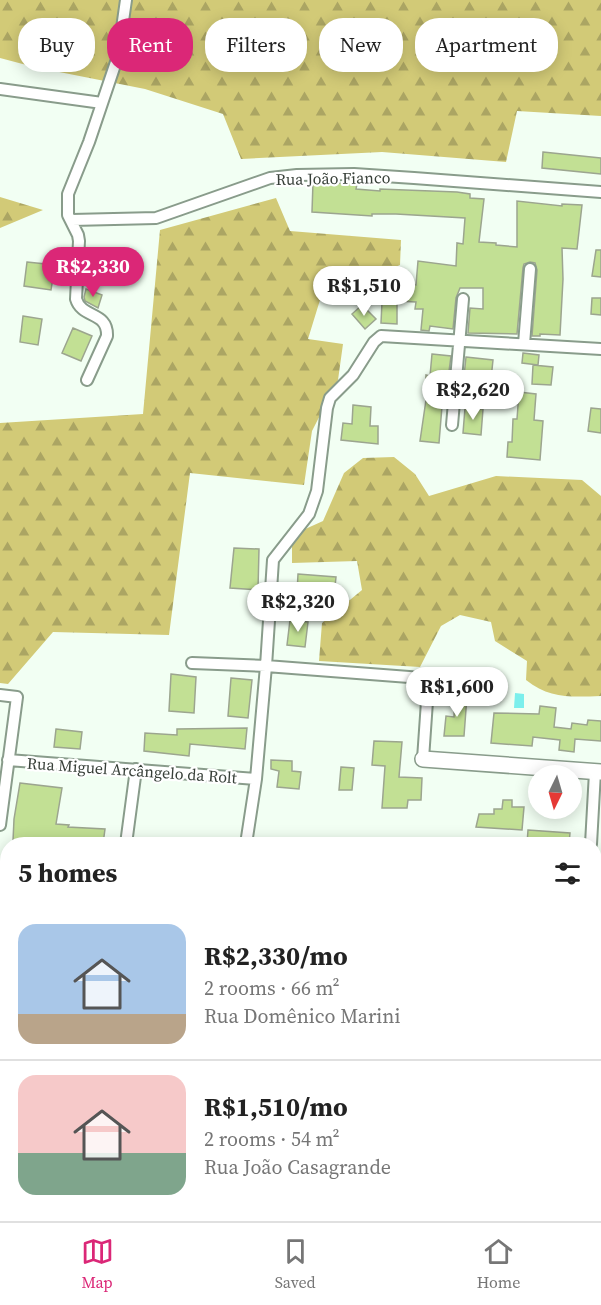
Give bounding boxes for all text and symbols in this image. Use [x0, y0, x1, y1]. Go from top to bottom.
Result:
chip: Buy [18, 18, 95, 72]
chip: Rent [107, 18, 193, 72]
chip: Filters [205, 18, 307, 72]
chip: New [319, 18, 403, 72]
chip: Apartment [415, 18, 558, 72]
street label: Rua João Fianco [275, 166, 391, 190]
pin: R$2,330 [38, 247, 148, 298]
text: R$2,330 [56, 252, 130, 280]
pin: R$1,510 [309, 266, 419, 317]
text: R$1,510 [327, 271, 401, 299]
pin: R$2,620 [418, 370, 528, 421]
text: R$2,620 [436, 375, 510, 403]
pin: R$2,320 [243, 582, 353, 633]
text: R$2,320 [261, 587, 335, 615]
pin: R$1,600 [402, 667, 512, 718]
text: R$1,600 [420, 672, 494, 700]
street label: Rua Miguel Arcângelo da Rolt [26, 752, 239, 788]
north arrow [528, 765, 582, 819]
map controls [528, 765, 582, 819]
text: 5 homes [18, 855, 117, 891]
icon: filters [551, 857, 584, 890]
text: R$2,330/mo [204, 938, 348, 974]
icon: home [66, 948, 138, 1020]
text: 2 rooms · 66 m² [204, 974, 340, 1002]
text: Rua Domênico Marini [204, 1002, 400, 1030]
text: R$1,510/mo [204, 1089, 348, 1125]
icon: home [66, 1099, 138, 1171]
text: 2 rooms · 54 m² [204, 1125, 340, 1153]
text: Rua João Casagrande [204, 1153, 391, 1181]
tab: Map [81, 1235, 114, 1293]
tab: Saved [275, 1235, 316, 1293]
tab: Home [477, 1235, 520, 1293]

